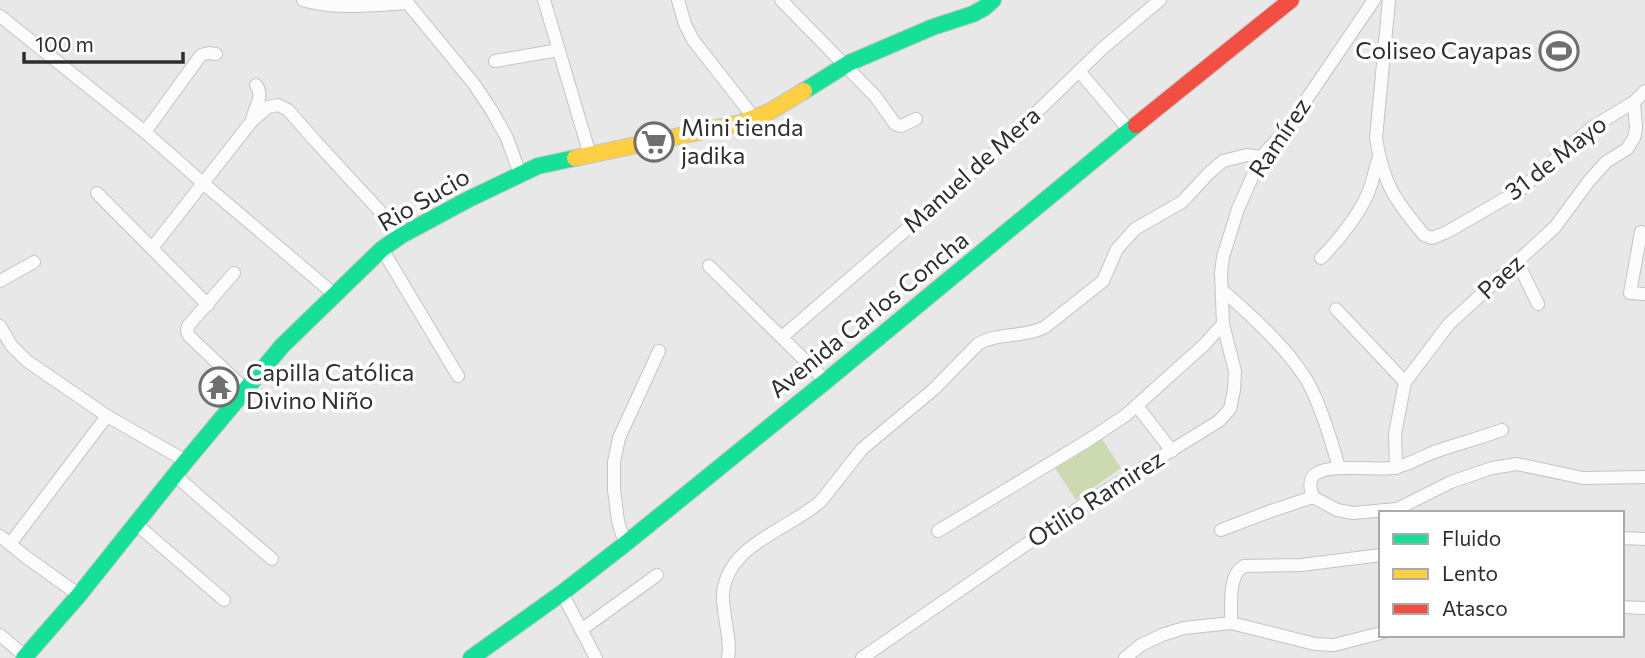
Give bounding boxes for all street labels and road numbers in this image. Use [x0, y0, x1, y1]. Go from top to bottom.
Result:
street label: Ramírez [1242, 92, 1316, 182]
street label: Manuel de Mera [896, 100, 1046, 238]
street label: 31 de Mayo [1498, 108, 1612, 206]
street label: Rio Sucio [372, 161, 474, 237]
street label: Avenida Carlos Concha [763, 224, 974, 403]
street label: Paez [1471, 247, 1529, 304]
street label: Otilio Ramirez [1022, 443, 1169, 552]

